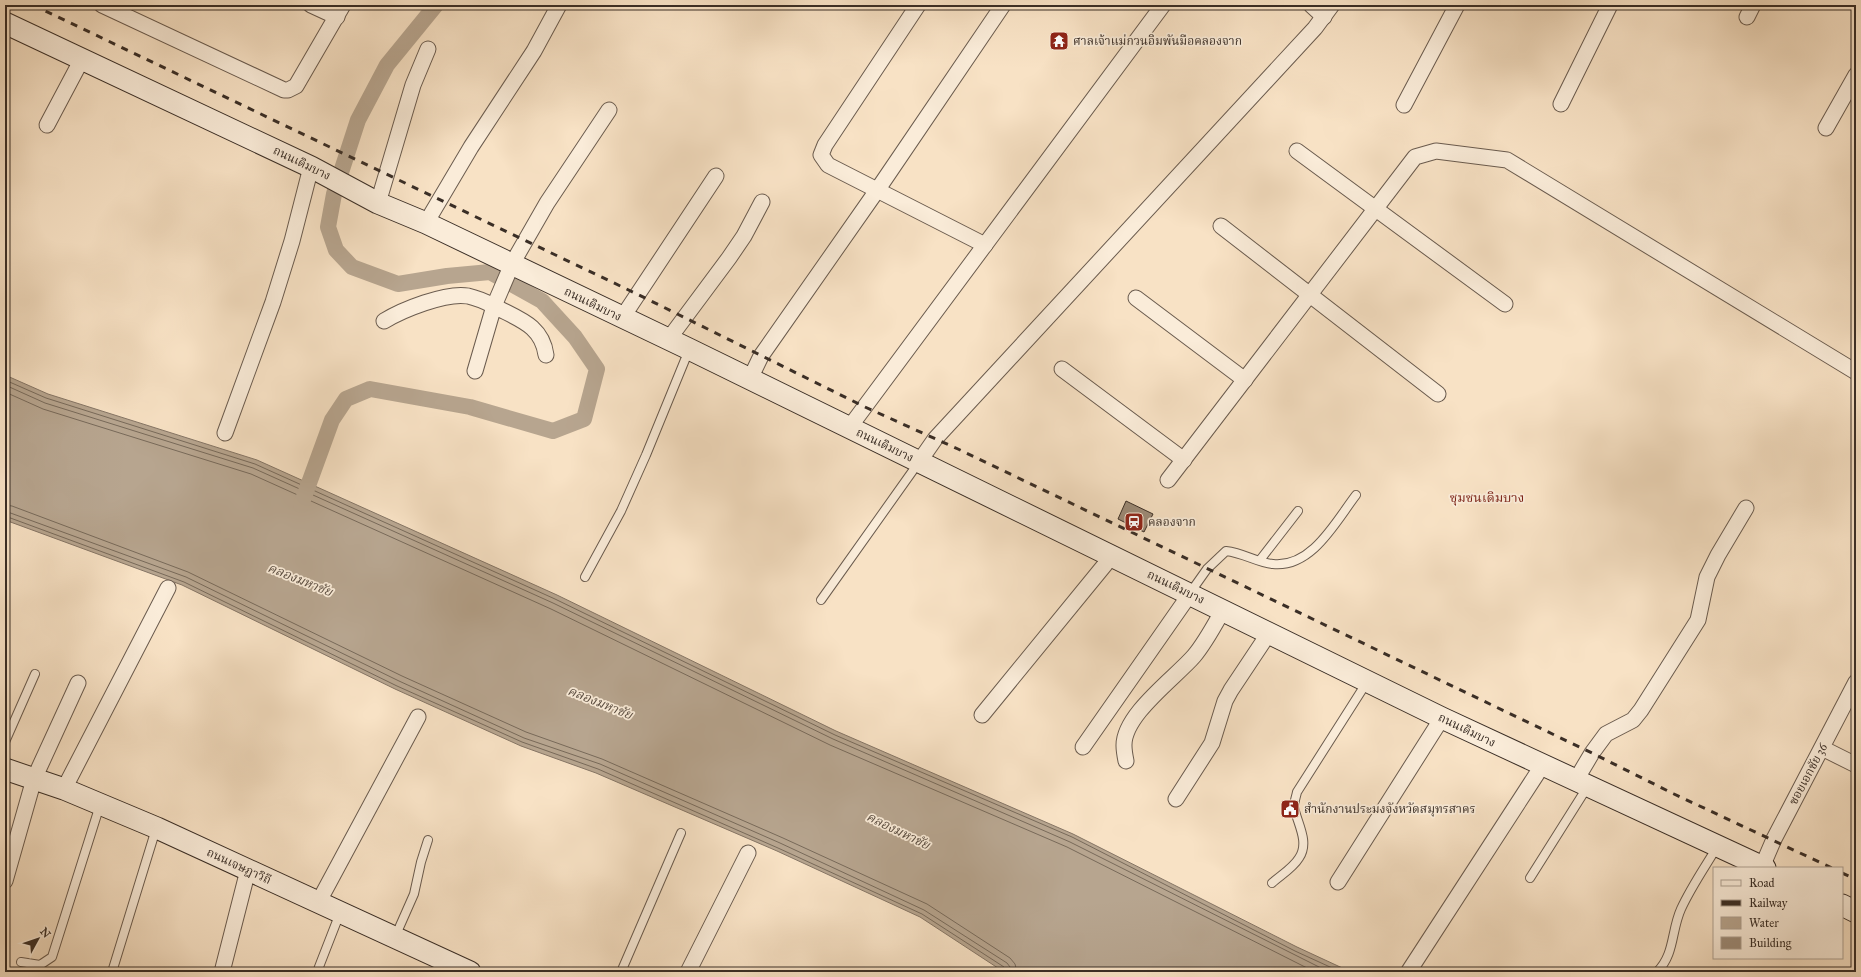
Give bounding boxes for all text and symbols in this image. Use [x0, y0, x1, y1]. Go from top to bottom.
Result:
temple icon: ศาลเจ้าแม่กวนอิมพันมือคลองจาก [1048, 30, 1070, 52]
place label: ศาลเจ้าแม่กวนอิมพันมือคลองจาก [1073, 34, 1242, 48]
street label: ถนนเดิมบาง [271, 143, 333, 183]
street label: ถนนเดิมบาง [562, 284, 624, 324]
street label: ถนนเดิมบาง [854, 425, 916, 465]
district label: ชุมชนเดิมบาง [1450, 490, 1524, 506]
station icon: คลองจาก [1123, 511, 1145, 533]
place label: คลองจาก [1148, 515, 1196, 529]
water label: คลองมหาชัย [265, 560, 336, 601]
street label: ถนนเดิมบาง [1145, 567, 1207, 607]
water label: คลองมหาชัย [565, 683, 636, 724]
street label: ถนนเดิมบาง [1436, 710, 1498, 750]
street label: ซอยเอกชัย 36 [1786, 740, 1830, 807]
public building icon: สำนักงานประมงจังหวัดสมุทรสาคร [1279, 798, 1301, 820]
place label: สำนักงานประมงจังหวัดสมุทรสาคร [1304, 802, 1476, 817]
water label: คลองมหาชัย [864, 809, 933, 854]
street label: ถนนเจษฎาวิถี [205, 845, 273, 887]
legend [1713, 867, 1843, 959]
text: Road [1749, 876, 1775, 890]
text: Railway [1749, 896, 1788, 910]
text: Water [1749, 916, 1779, 930]
north arrow [18, 919, 58, 959]
text: N [37, 925, 54, 941]
text: Building [1749, 936, 1792, 951]

